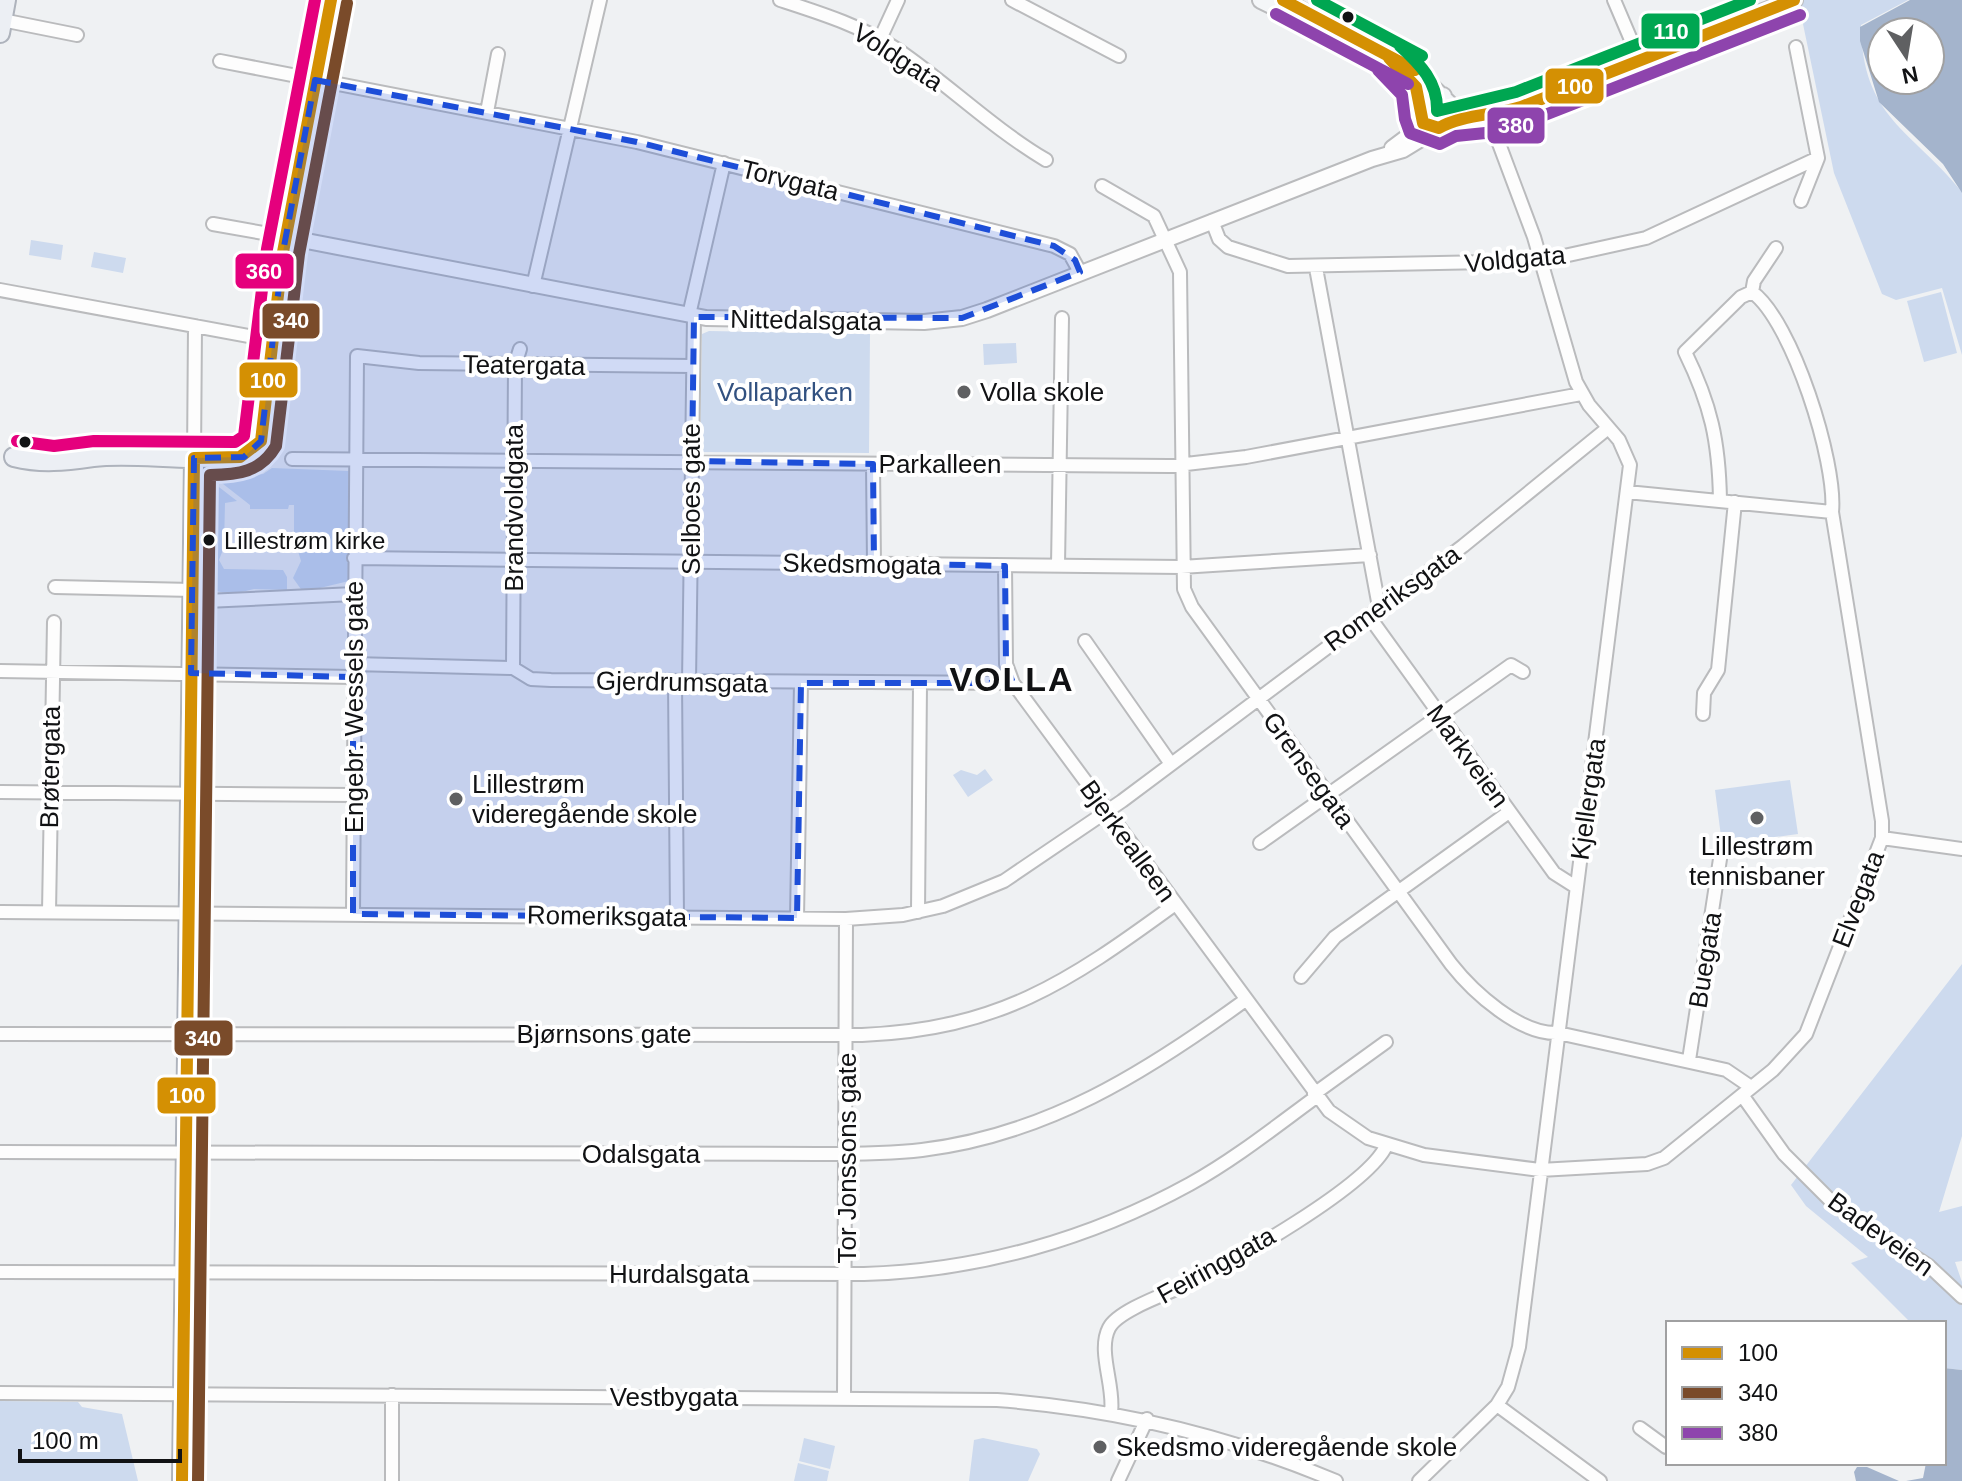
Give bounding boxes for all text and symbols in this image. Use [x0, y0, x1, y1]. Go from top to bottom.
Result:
unlabelled marker [1340, 9, 1356, 25]
line badge: 110 [1640, 12, 1701, 50]
north arrow [1866, 16, 1946, 96]
street label: Voldgata [847, 17, 949, 97]
text: 110 [1653, 19, 1689, 44]
text: N [1900, 61, 1920, 89]
line badge: 100 [1544, 67, 1605, 105]
text: 100 [1557, 74, 1593, 99]
line badge: 380 [1486, 106, 1546, 145]
text: 380 [1498, 113, 1534, 138]
street label: Torvgata [738, 153, 843, 207]
street label: Voldgata [1463, 240, 1567, 278]
line badge: 360 [234, 252, 295, 290]
text: 360 [246, 259, 282, 284]
line badge: 340 [261, 302, 321, 340]
street label: Nittedalsgata [730, 304, 883, 336]
text: 340 [273, 308, 309, 333]
street label: Teatergata [462, 349, 586, 381]
line badge: 100 [238, 361, 299, 399]
text: 100 [250, 368, 286, 393]
park label: Vollaparken [717, 377, 853, 407]
place label: Volla skole [980, 377, 1104, 407]
marker: Volla skole [955, 383, 973, 401]
street label: Selboes gate [676, 423, 706, 575]
street label: Brandvoldgata [499, 424, 529, 592]
unlabelled marker [17, 434, 33, 450]
street label: Parkalleen [879, 449, 1001, 479]
place label: Lillestrøm kirke [224, 527, 385, 554]
marker: Lillestrøm kirke [201, 532, 217, 548]
street label: Romeriksgata [1318, 538, 1466, 657]
street label: Skedsmogata [782, 548, 942, 580]
street label: Engebr. Wessels gate [339, 581, 369, 833]
district label: VOLLA [949, 660, 1075, 698]
street label: Gjerdrumsgata [596, 666, 769, 699]
street label: Markveien [1421, 699, 1515, 813]
street label: Brøtergata [34, 705, 66, 829]
street label: Grensegata [1257, 706, 1361, 834]
street label: Kjellergata [1565, 736, 1611, 862]
place label: Lillestrøm videregående skole [472, 769, 698, 829]
street label: Bjerkealleen [1074, 774, 1182, 908]
marker: Lillestrøm videregående skole [447, 790, 465, 808]
marker: Lillestrøm tennisbaner [1748, 809, 1766, 827]
place label: Lillestrøm tennisbaner [1689, 831, 1825, 891]
street label: Elvegata [1826, 846, 1890, 952]
street label: Romeriksgata [527, 900, 688, 932]
street label: Buegata [1683, 909, 1727, 1010]
line badge: 340 [173, 1019, 234, 1057]
street label: Bjørnsons gate [517, 1019, 691, 1049]
text: 340 [185, 1026, 221, 1051]
street label: Tor Jonssons gate [832, 1052, 862, 1264]
line badge: 100 [156, 1076, 217, 1115]
text: 100 [169, 1083, 205, 1108]
street label: Odalsgata [582, 1139, 701, 1169]
street label: Badeveien [1822, 1186, 1940, 1282]
street label: Feiringgata [1152, 1220, 1281, 1310]
street label: Hurdalsgata [609, 1259, 750, 1289]
legend [1666, 1321, 1946, 1465]
text: 100 [1738, 1339, 1778, 1366]
text: 340 [1738, 1379, 1778, 1406]
street label: Vestbygata [610, 1382, 739, 1412]
scale bar [20, 1413, 180, 1463]
text: 380 [1738, 1419, 1778, 1446]
text: 100 m [32, 1427, 99, 1454]
place label: Skedsmo videregående skole [1116, 1432, 1457, 1462]
marker: Skedsmo videregående skole [1091, 1438, 1109, 1456]

